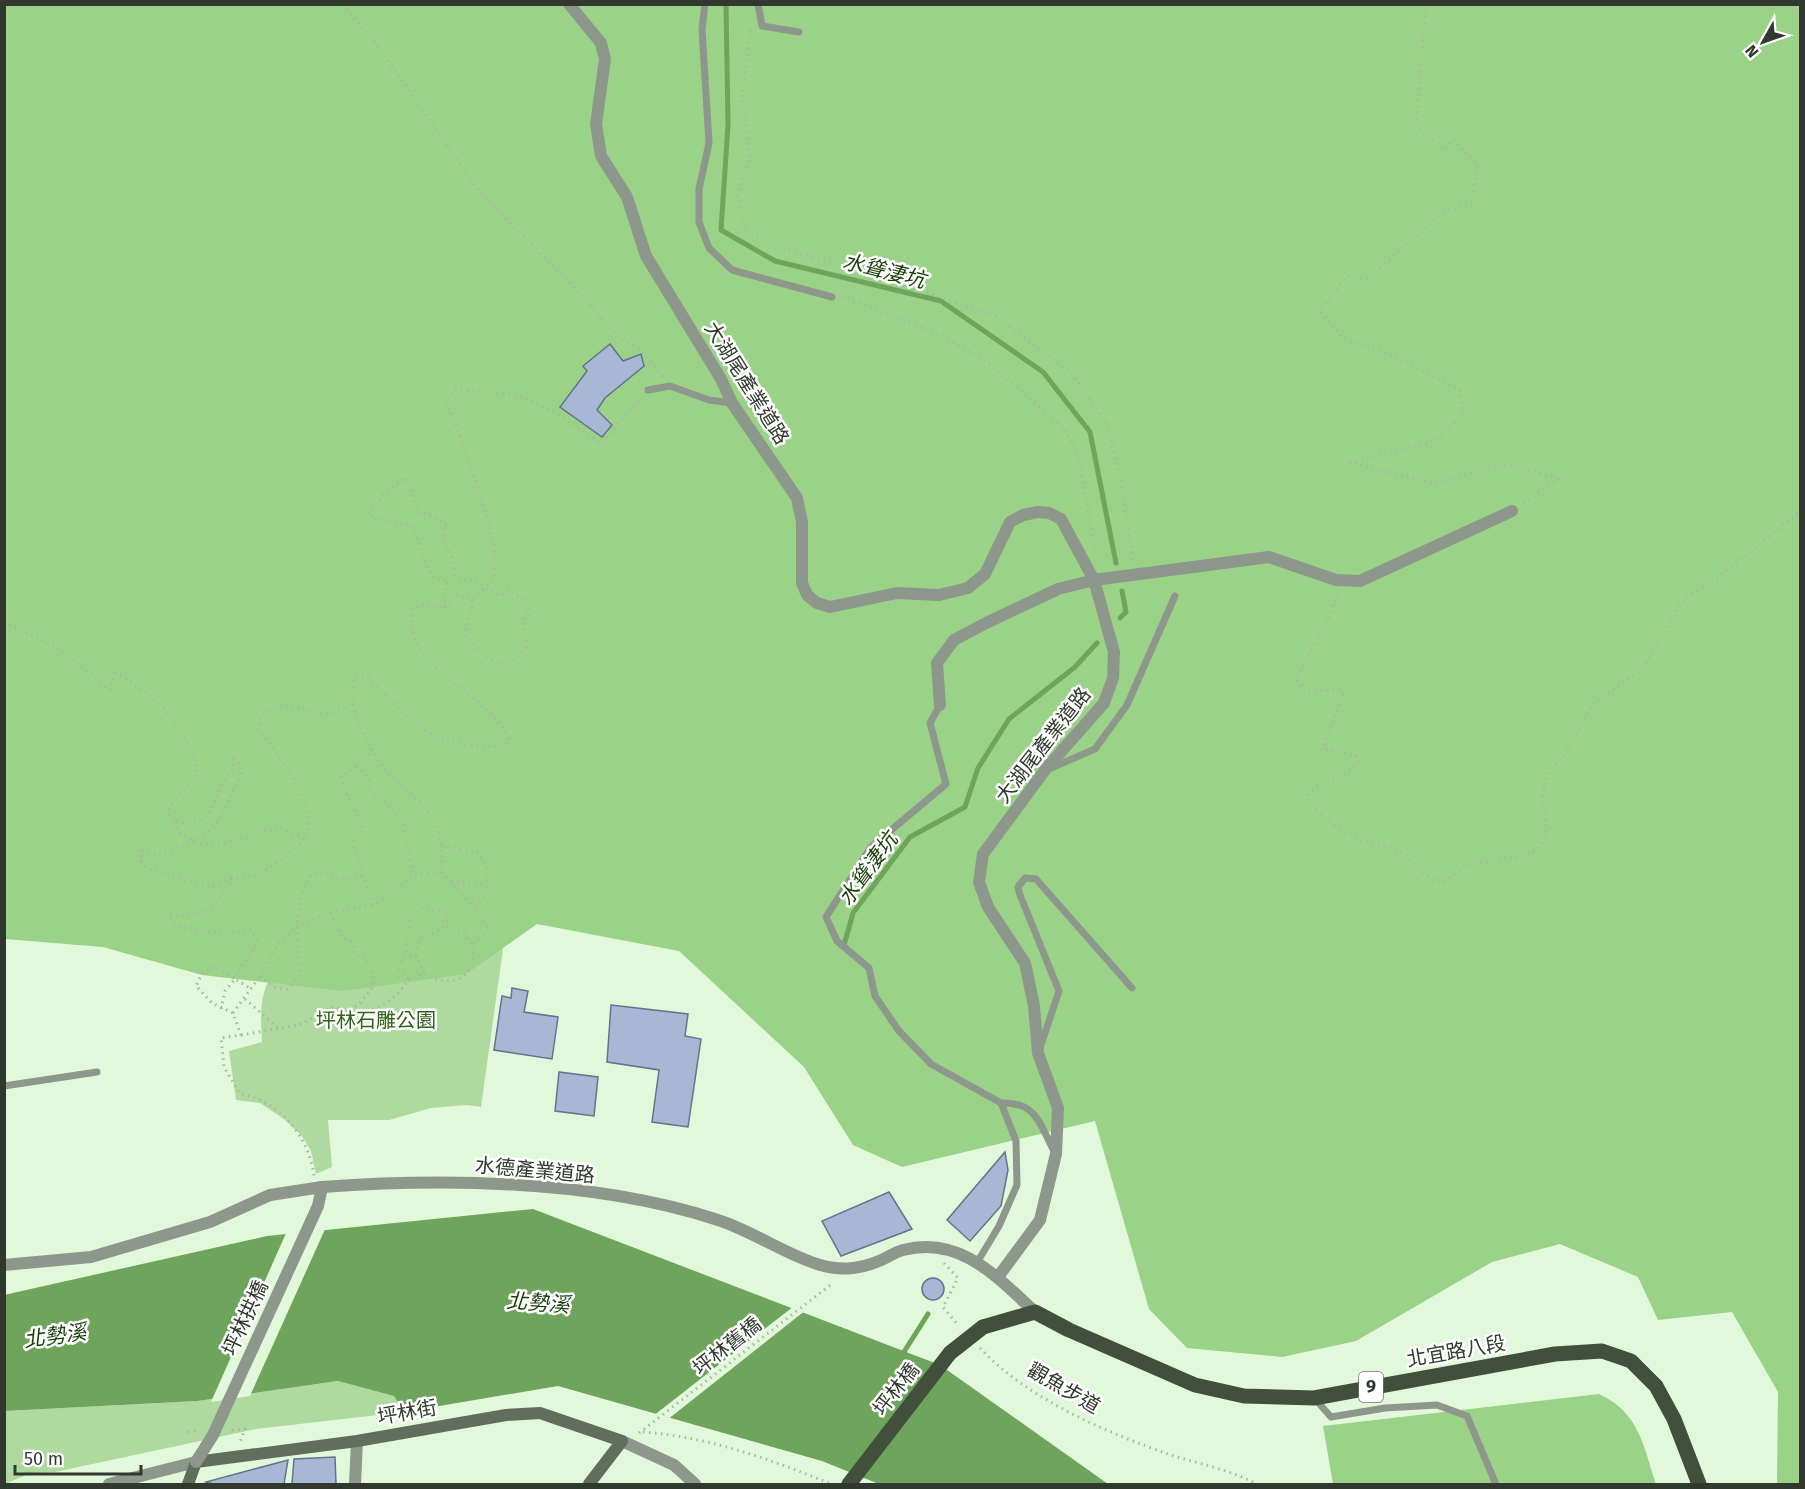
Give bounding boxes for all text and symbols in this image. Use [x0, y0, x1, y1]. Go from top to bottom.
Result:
north arrow [1733, 12, 1793, 72]
text: N [1741, 41, 1763, 61]
water label: 水聳淒坑 [840, 248, 931, 295]
street label: 大湖尾產業道路 [700, 317, 794, 449]
street label: 大湖尾產業道路 [990, 682, 1096, 808]
water label: 水聳淒坑 [833, 825, 905, 911]
park label: 坪林石雕公園 [316, 1008, 436, 1032]
street label: 水德產業道路 [474, 1153, 596, 1187]
street label: 坪林拱橋 [217, 1277, 273, 1359]
water label: 北勢溪 [506, 1288, 573, 1318]
street label: 坪林舊橋 [688, 1312, 766, 1380]
water label: 北勢溪 [22, 1318, 91, 1353]
street label: 北宜路八段 [1405, 1330, 1507, 1372]
street label: 坪林橋 [868, 1358, 924, 1420]
street label: 觀魚步道 [1023, 1358, 1105, 1418]
road number: 9 [1359, 1372, 1383, 1402]
street label: 坪林街 [375, 1395, 439, 1429]
scale bar [15, 1438, 141, 1476]
text: 50 m [24, 1448, 63, 1470]

